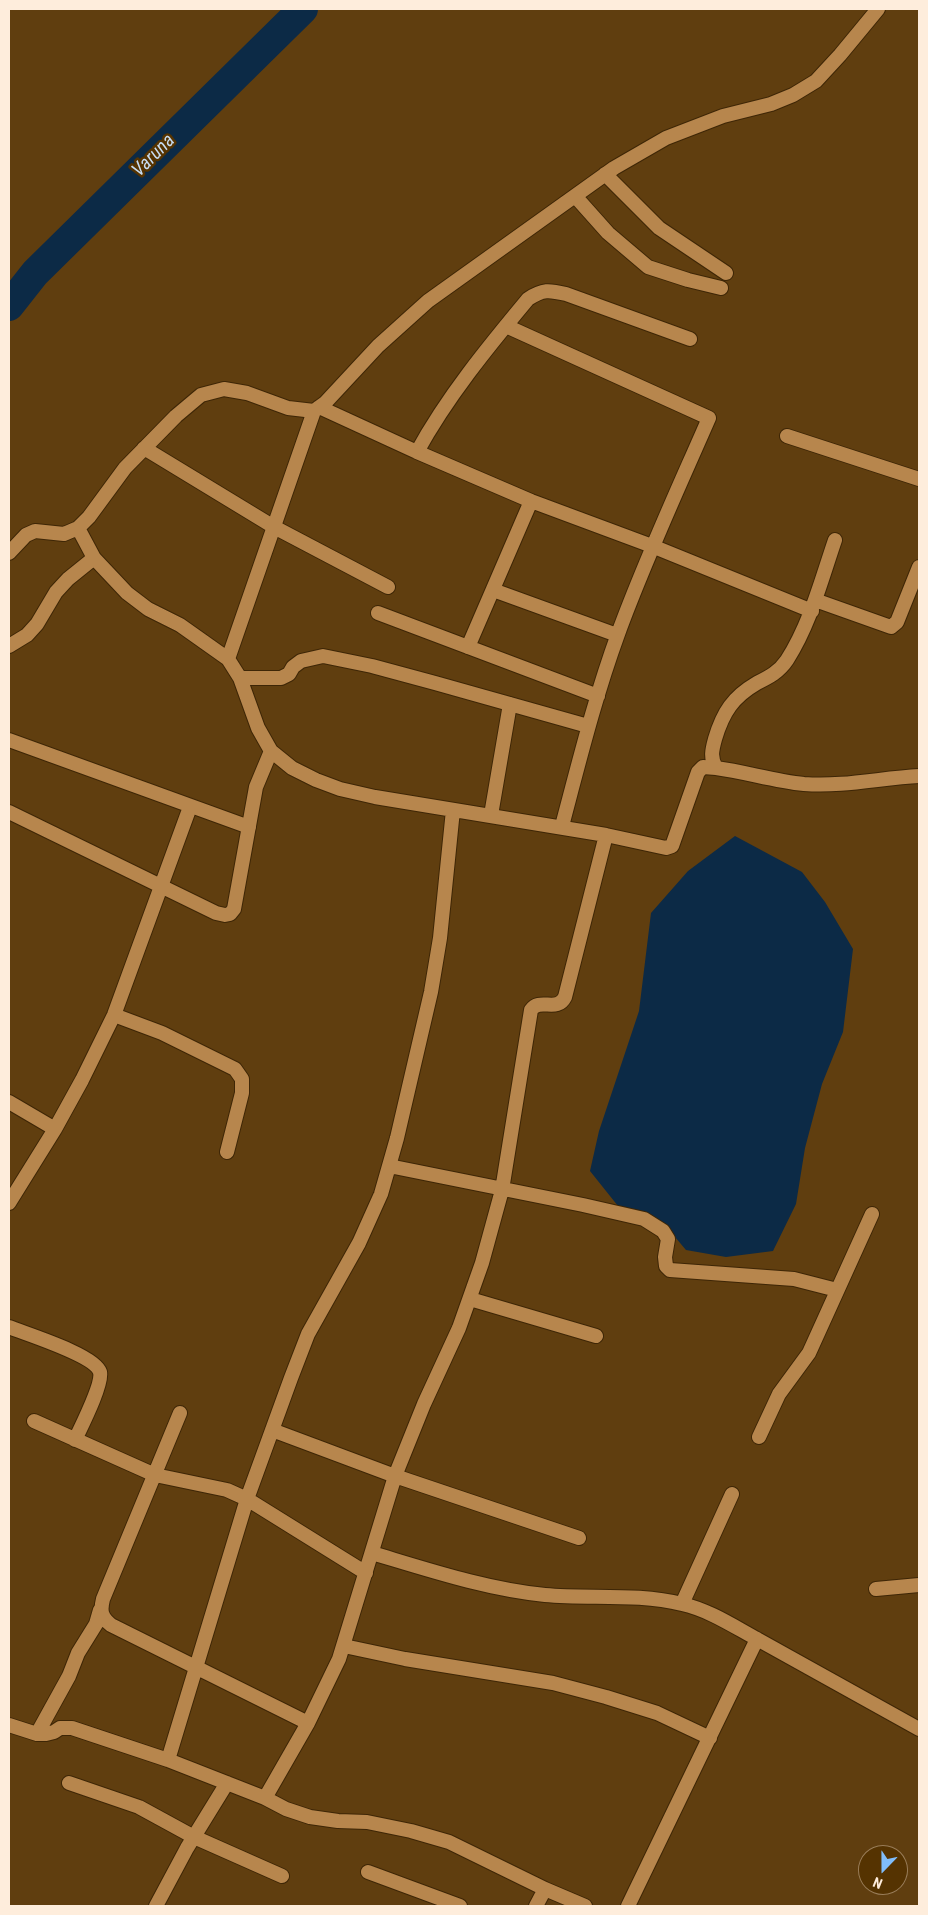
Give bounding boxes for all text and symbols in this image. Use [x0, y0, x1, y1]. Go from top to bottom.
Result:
water label: Varuna [128, 130, 180, 182]
north arrow [858, 1845, 908, 1895]
text: N [871, 1874, 885, 1892]

